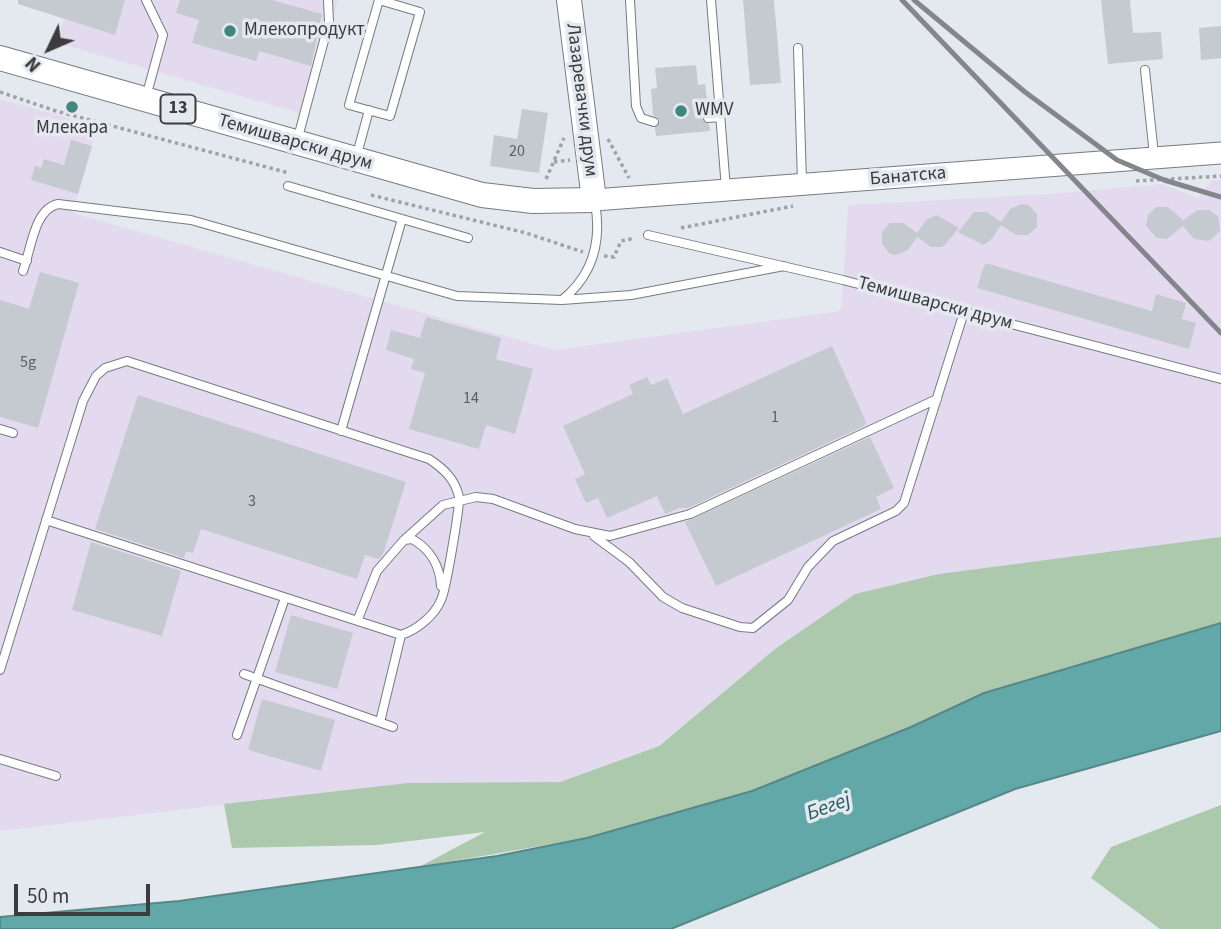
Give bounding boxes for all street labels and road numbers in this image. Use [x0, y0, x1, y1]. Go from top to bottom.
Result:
street label: Лазаревачки друм [560, 22, 602, 178]
road number: 13 [160, 94, 196, 124]
street label: Темишварски друм [215, 110, 375, 176]
street label: Банатска [869, 162, 947, 192]
street label: Темишварски друм [855, 272, 1015, 336]

